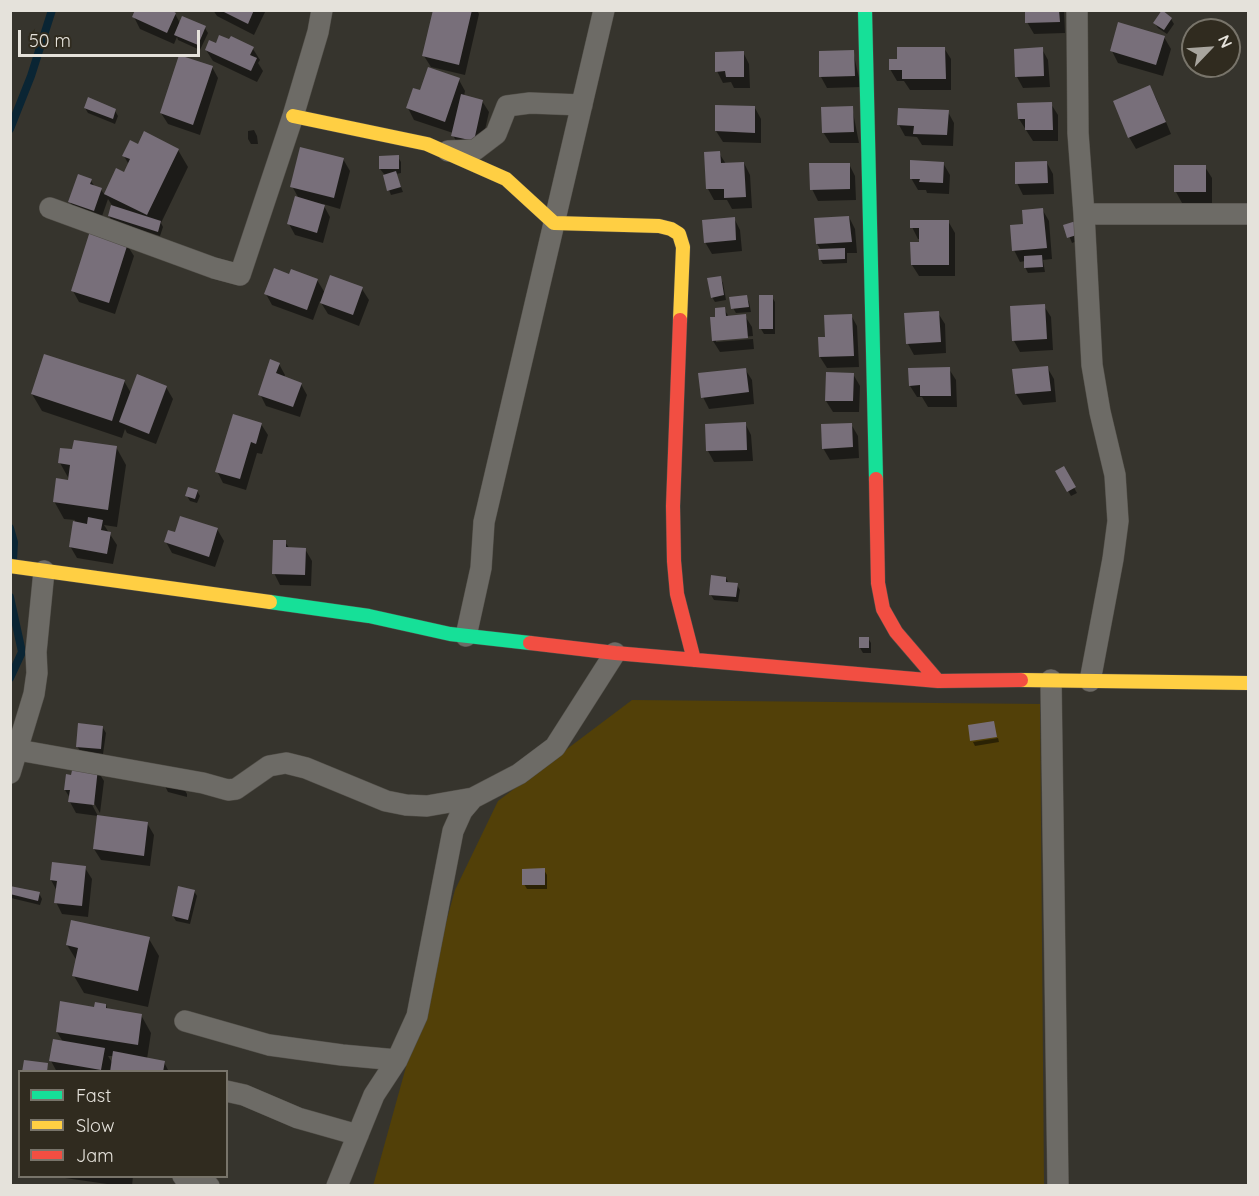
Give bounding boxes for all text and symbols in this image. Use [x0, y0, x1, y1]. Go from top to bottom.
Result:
scale bar [21, 18, 202, 56]
north arrow [1181, 18, 1241, 78]
text: 50 m [29, 29, 71, 52]
text: N [1214, 32, 1237, 51]
legend [18, 1070, 228, 1178]
text: Fast [76, 1084, 111, 1107]
text: Slow [76, 1114, 114, 1137]
text: Jam [76, 1144, 114, 1167]

